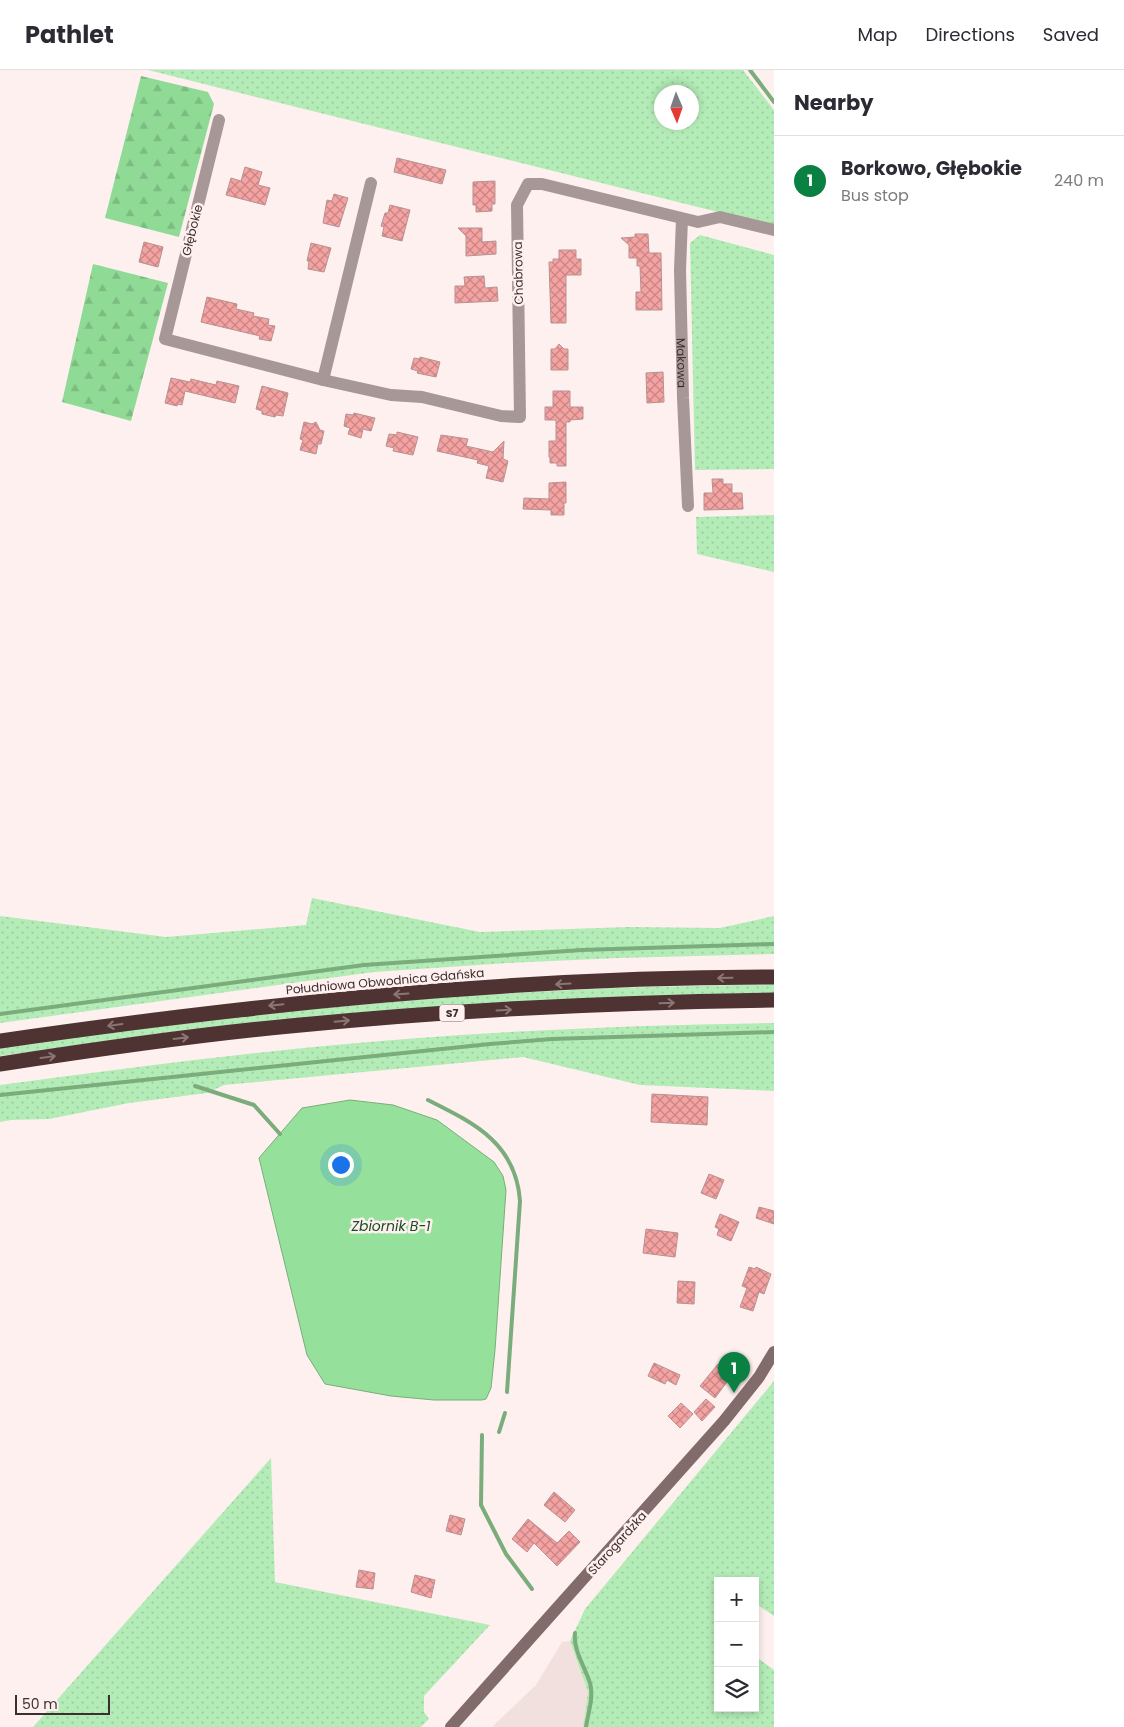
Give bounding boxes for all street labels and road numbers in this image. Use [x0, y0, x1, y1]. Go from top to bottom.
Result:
street label: Głębokie [177, 203, 207, 257]
street label: Chabrowa [509, 241, 527, 305]
street label: Makowa [673, 338, 691, 388]
street label: Południowa Obwodnica Gdańska [285, 964, 485, 998]
road number: S7 [440, 1004, 464, 1021]
street label: Starogardzka [584, 1507, 650, 1579]

